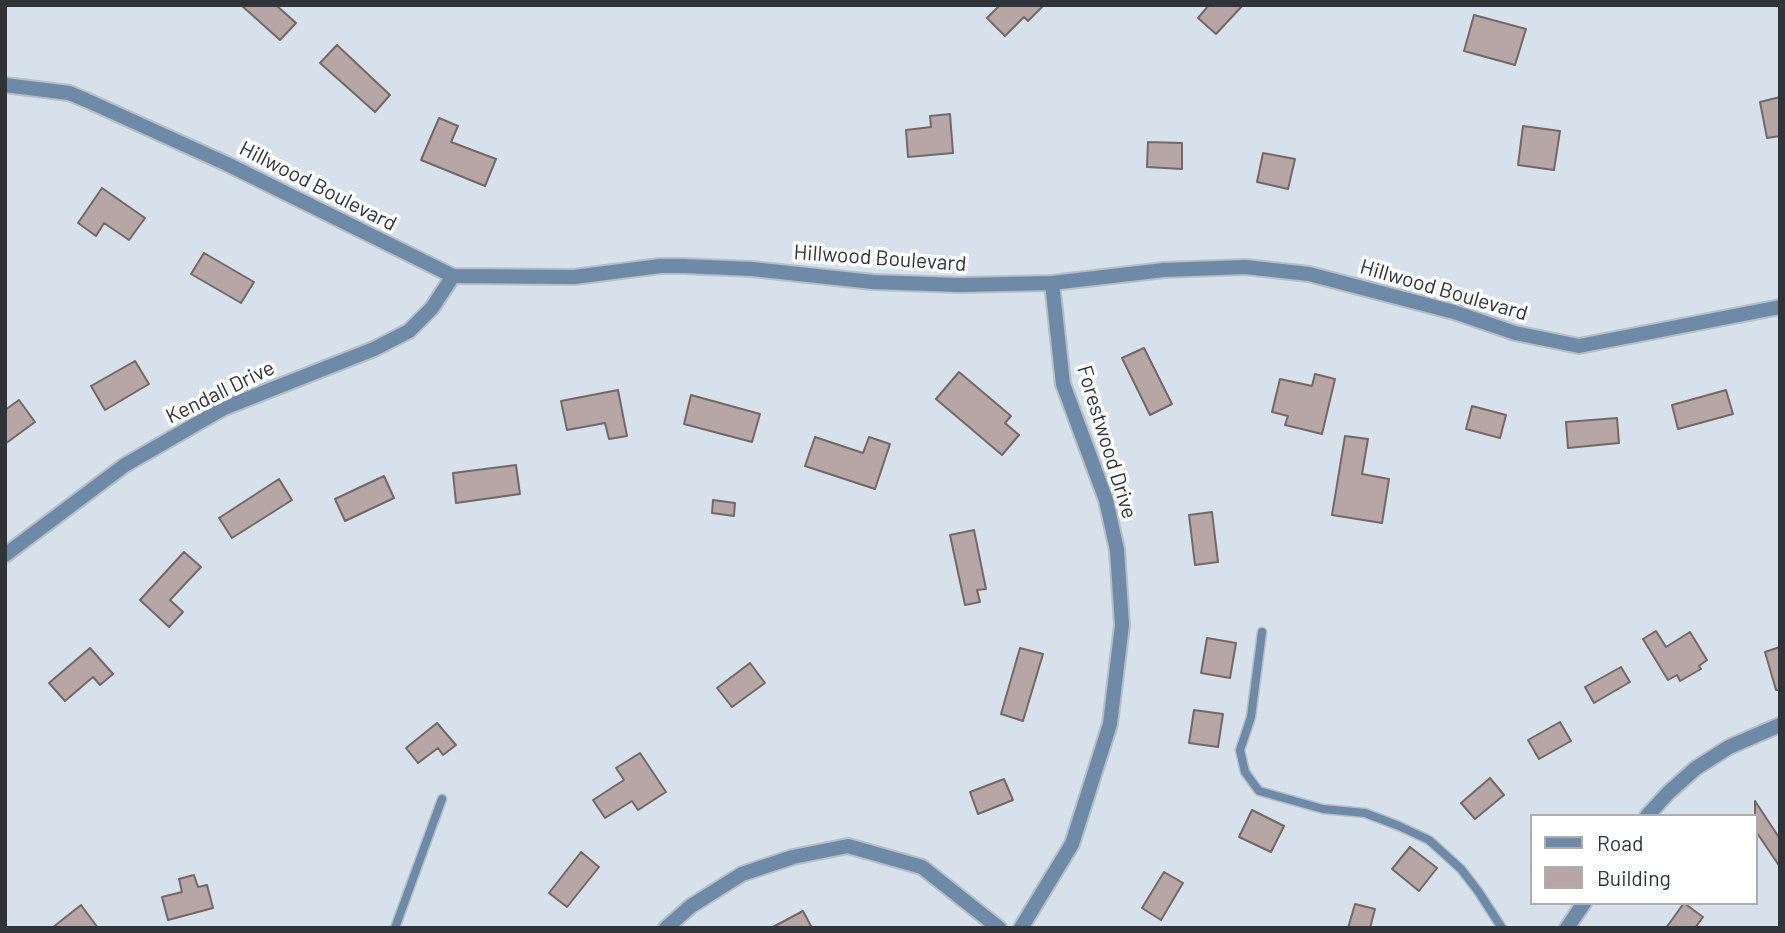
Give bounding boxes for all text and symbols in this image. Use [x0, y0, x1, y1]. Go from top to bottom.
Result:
street label: Hillwood Boulevard [235, 135, 401, 237]
street label: Hillwood Boulevard [793, 239, 967, 277]
street label: Hillwood Boulevard [1357, 254, 1531, 326]
street label: Kendall Drive [162, 355, 278, 429]
street label: Forestwood Drive [1072, 362, 1142, 522]
legend [1530, 814, 1757, 905]
text: Road [1597, 830, 1643, 855]
text: Building [1597, 865, 1671, 890]

